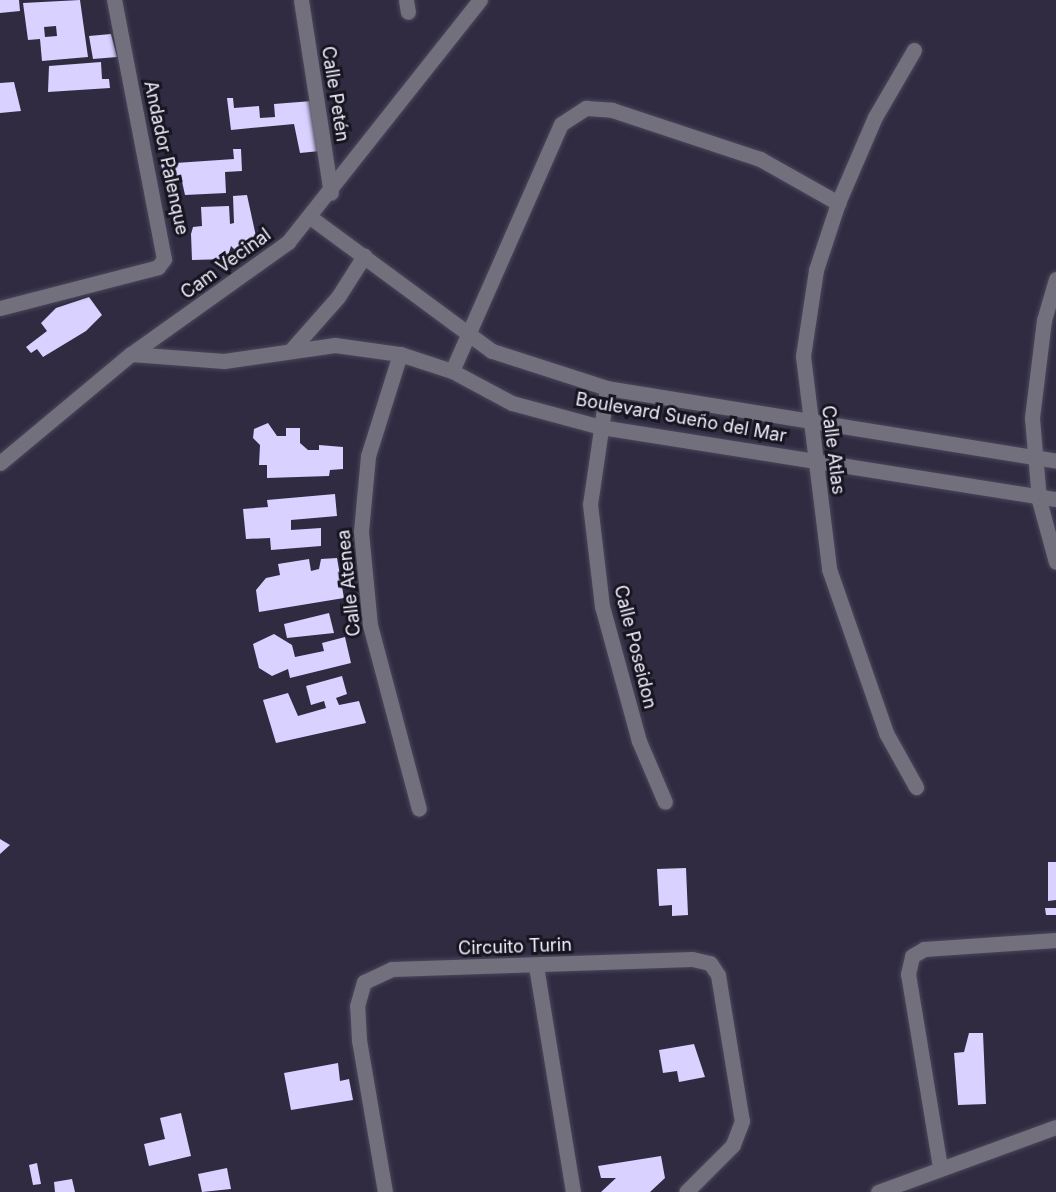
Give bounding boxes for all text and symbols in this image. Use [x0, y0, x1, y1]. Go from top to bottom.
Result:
street label: Calle Petén [317, 45, 353, 143]
street label: Andador Palenque [139, 79, 193, 237]
street label: Cam Vecinal [177, 224, 275, 304]
street label: Boulevard Sueño del Mar [574, 389, 788, 447]
street label: Calle Atlas [817, 404, 849, 496]
street label: Calle Atenea [333, 529, 365, 637]
street label: Calle Poseidon [609, 583, 661, 711]
street label: Circuito Turin [458, 934, 572, 960]

